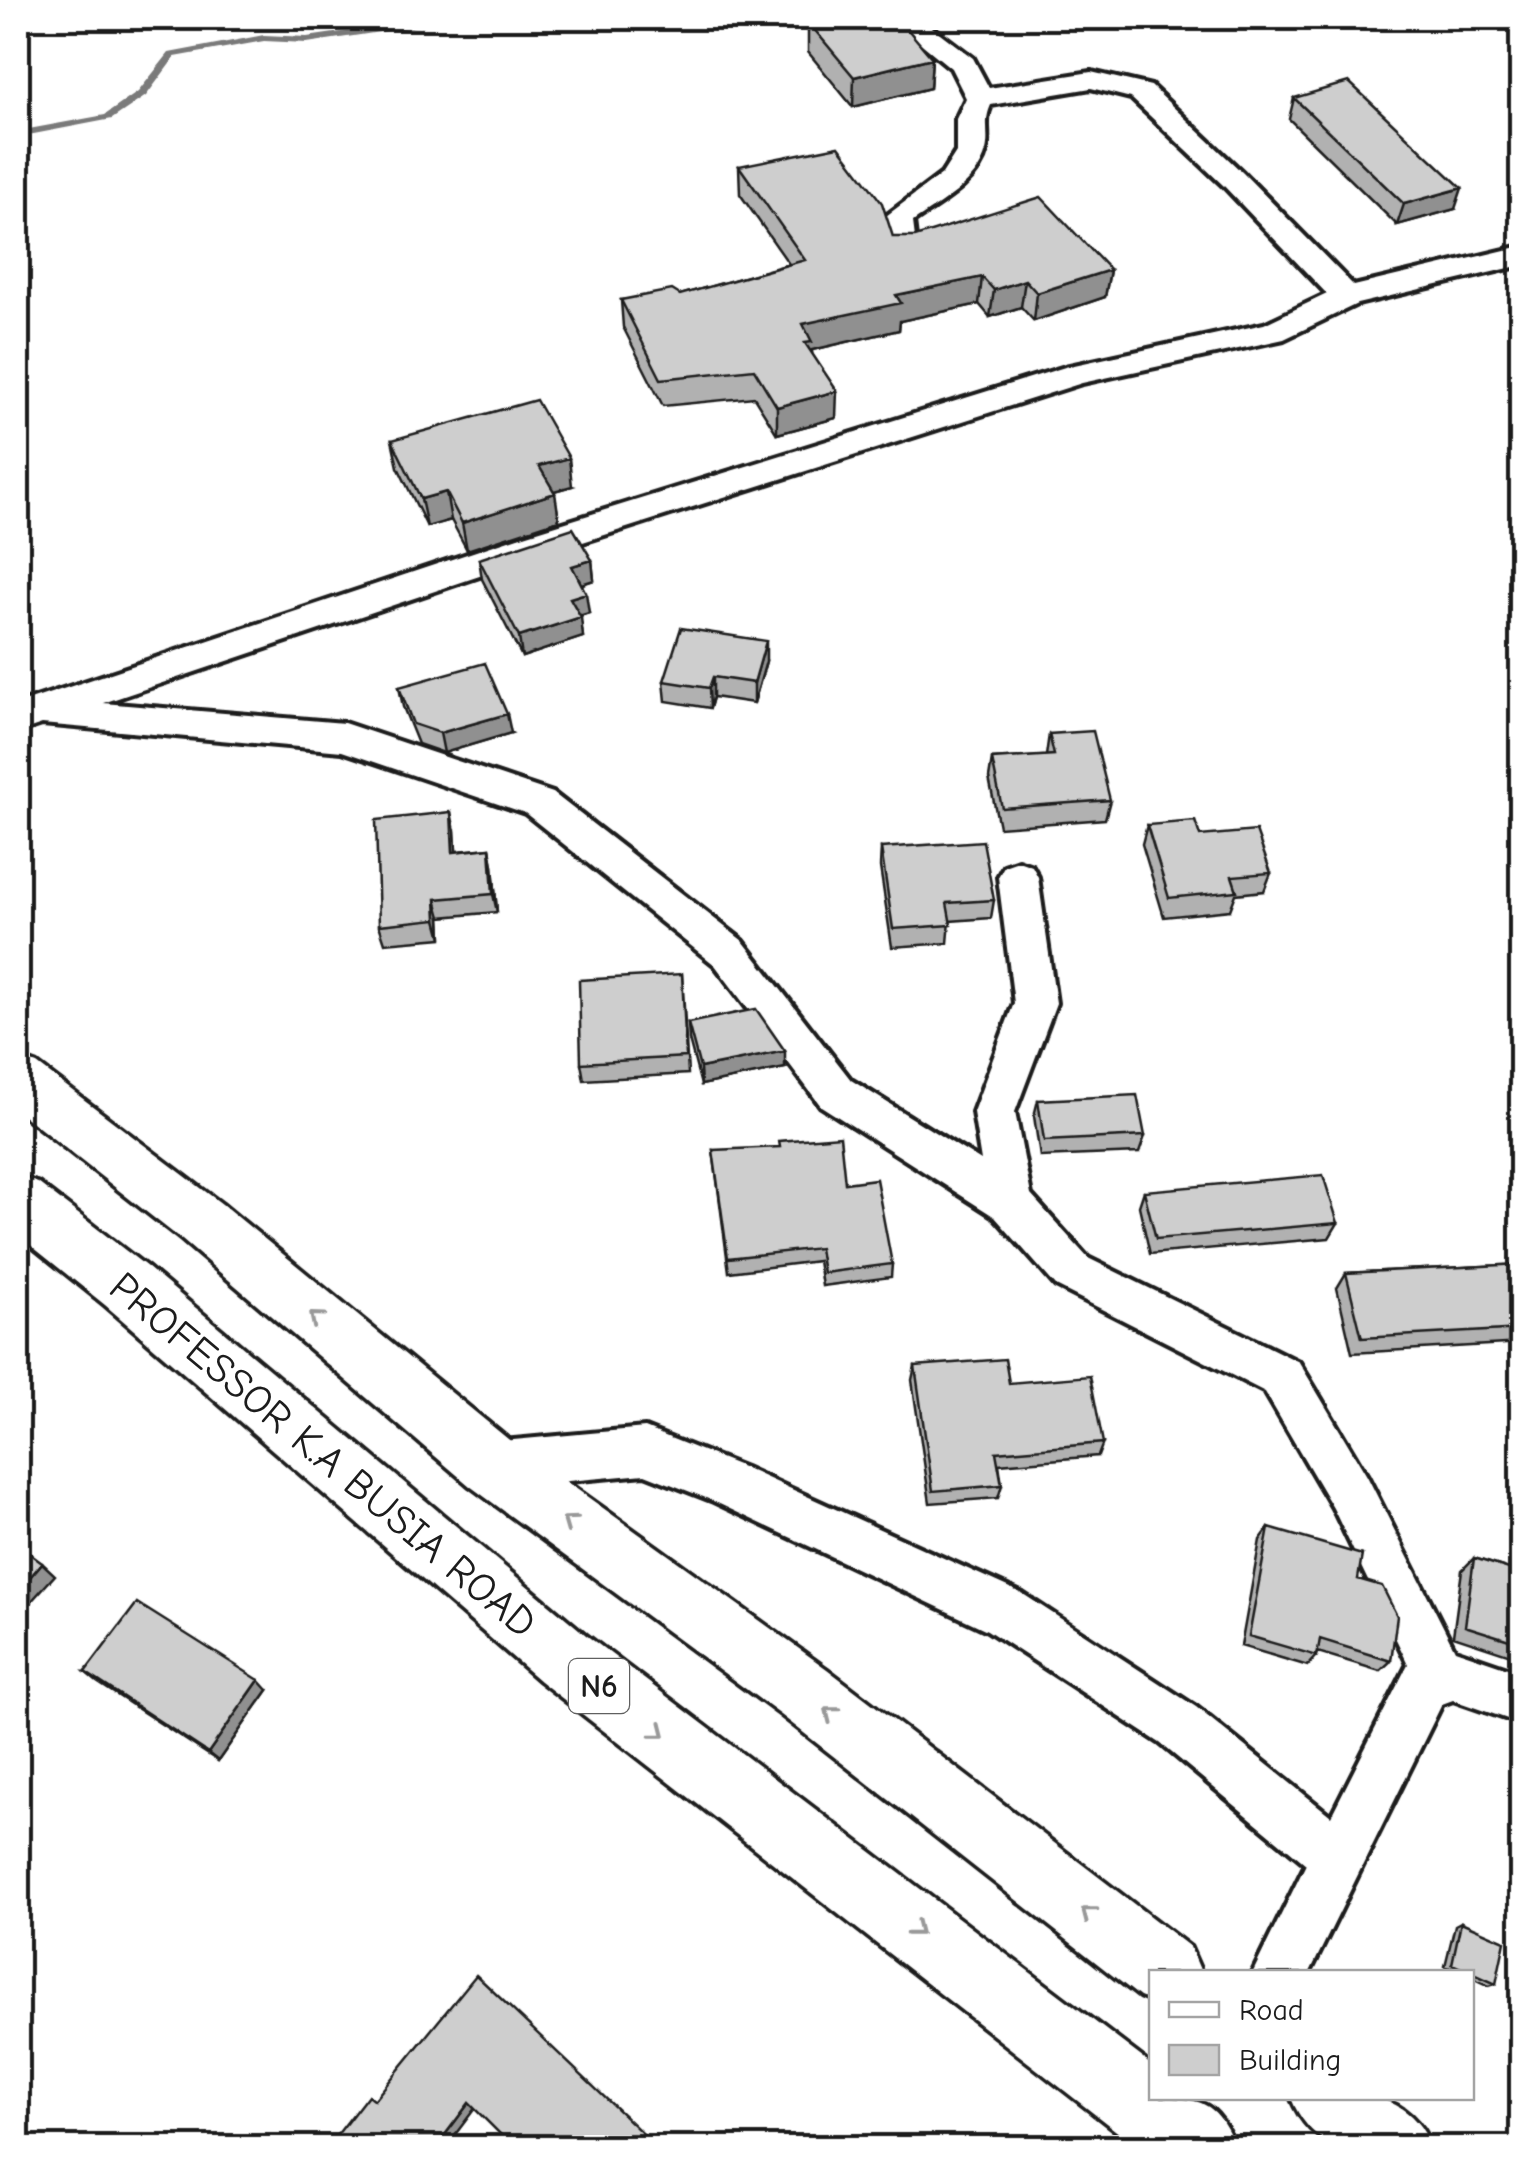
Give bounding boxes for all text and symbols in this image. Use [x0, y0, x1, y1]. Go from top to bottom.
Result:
street label: PROFESSOR K.A BUSIA ROAD [100, 1262, 546, 1648]
one-way arrow [309, 1312, 327, 1330]
one-way arrow [562, 1516, 580, 1533]
road number: N6 [569, 1659, 629, 1713]
one-way arrow [825, 1708, 843, 1725]
one-way arrow [648, 1720, 666, 1737]
one-way arrow [1081, 1907, 1099, 1924]
one-way arrow [905, 1918, 923, 1936]
legend [1149, 1970, 1474, 2100]
text: Road [1239, 1993, 1304, 2028]
text: Building [1239, 2043, 1342, 2078]

